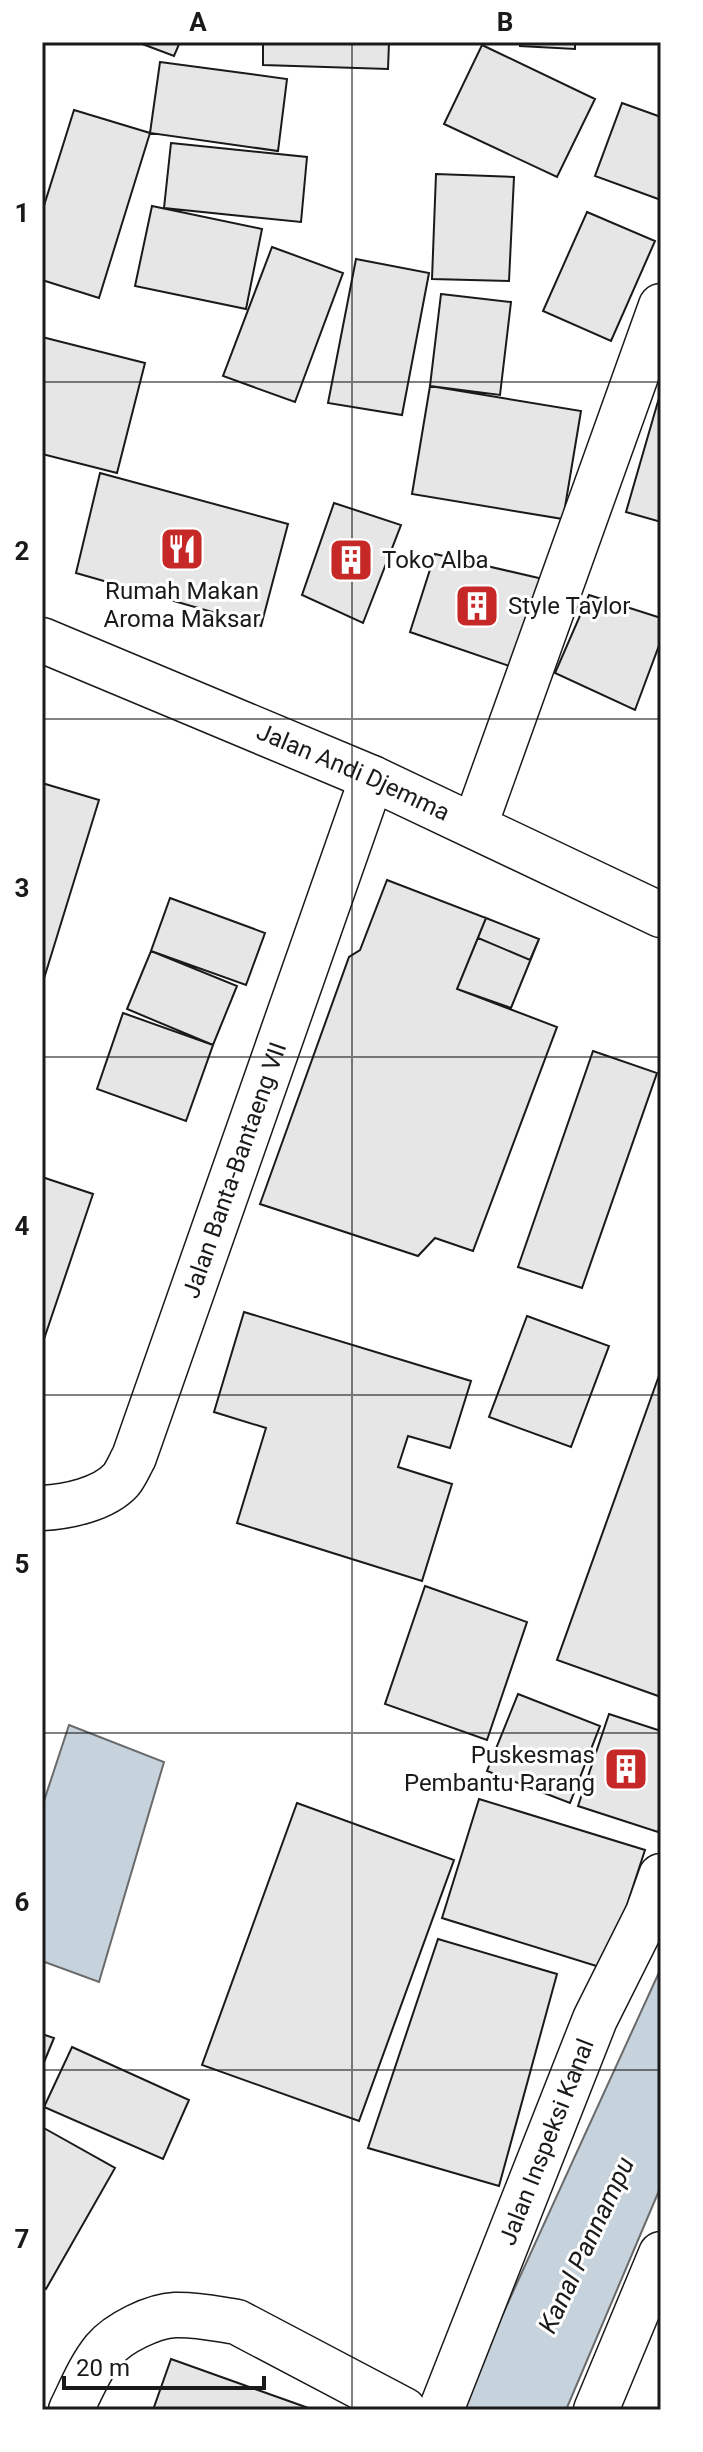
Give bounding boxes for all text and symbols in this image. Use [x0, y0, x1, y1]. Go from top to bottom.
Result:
text: A [189, 7, 207, 37]
text: B [497, 7, 513, 37]
text: 1 [15, 198, 29, 228]
restaurant icon: Rumah Makan Aroma Maksar [158, 525, 206, 573]
text: 2 [15, 536, 29, 566]
building icon: Toko Alba [327, 536, 375, 584]
place label: Toko Alba [382, 546, 489, 574]
place label: Rumah Makan Aroma Maksar [103, 577, 261, 633]
building icon: Style Taylor [453, 582, 501, 630]
place label: Style Taylor [508, 592, 630, 620]
street label: Jalan Andi Djemma [252, 717, 454, 827]
text: 3 [15, 873, 29, 903]
street label: Jalan Banta-Bantaeng VII [177, 1039, 292, 1302]
text: 4 [15, 1211, 30, 1241]
text: 5 [15, 1549, 29, 1579]
place label: Puskesmas Pembantu Parang [404, 1741, 595, 1797]
building icon: Puskesmas Pembantu Parang [602, 1745, 650, 1793]
text: 6 [15, 1887, 30, 1917]
street label: Jalan Inspeksi Kanal [493, 2035, 600, 2249]
water label: Kanal Pannampu [532, 2152, 640, 2338]
text: 7 [15, 2224, 29, 2254]
scale bar [64, 2340, 264, 2390]
text: 20 m [76, 2354, 130, 2382]

